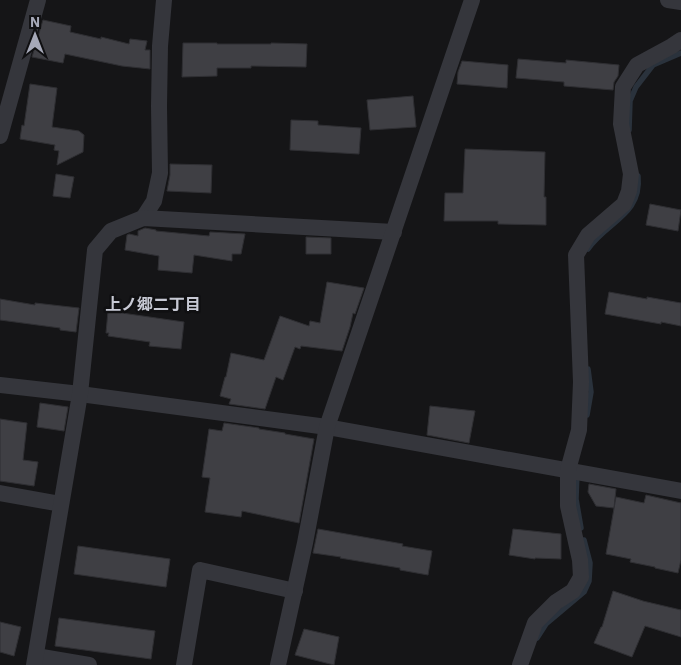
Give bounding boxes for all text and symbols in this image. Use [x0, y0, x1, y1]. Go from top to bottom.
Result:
north arrow [10, 10, 60, 60]
text: N [30, 13, 40, 31]
district label: 上ノ郷二丁目 [105, 294, 201, 314]

